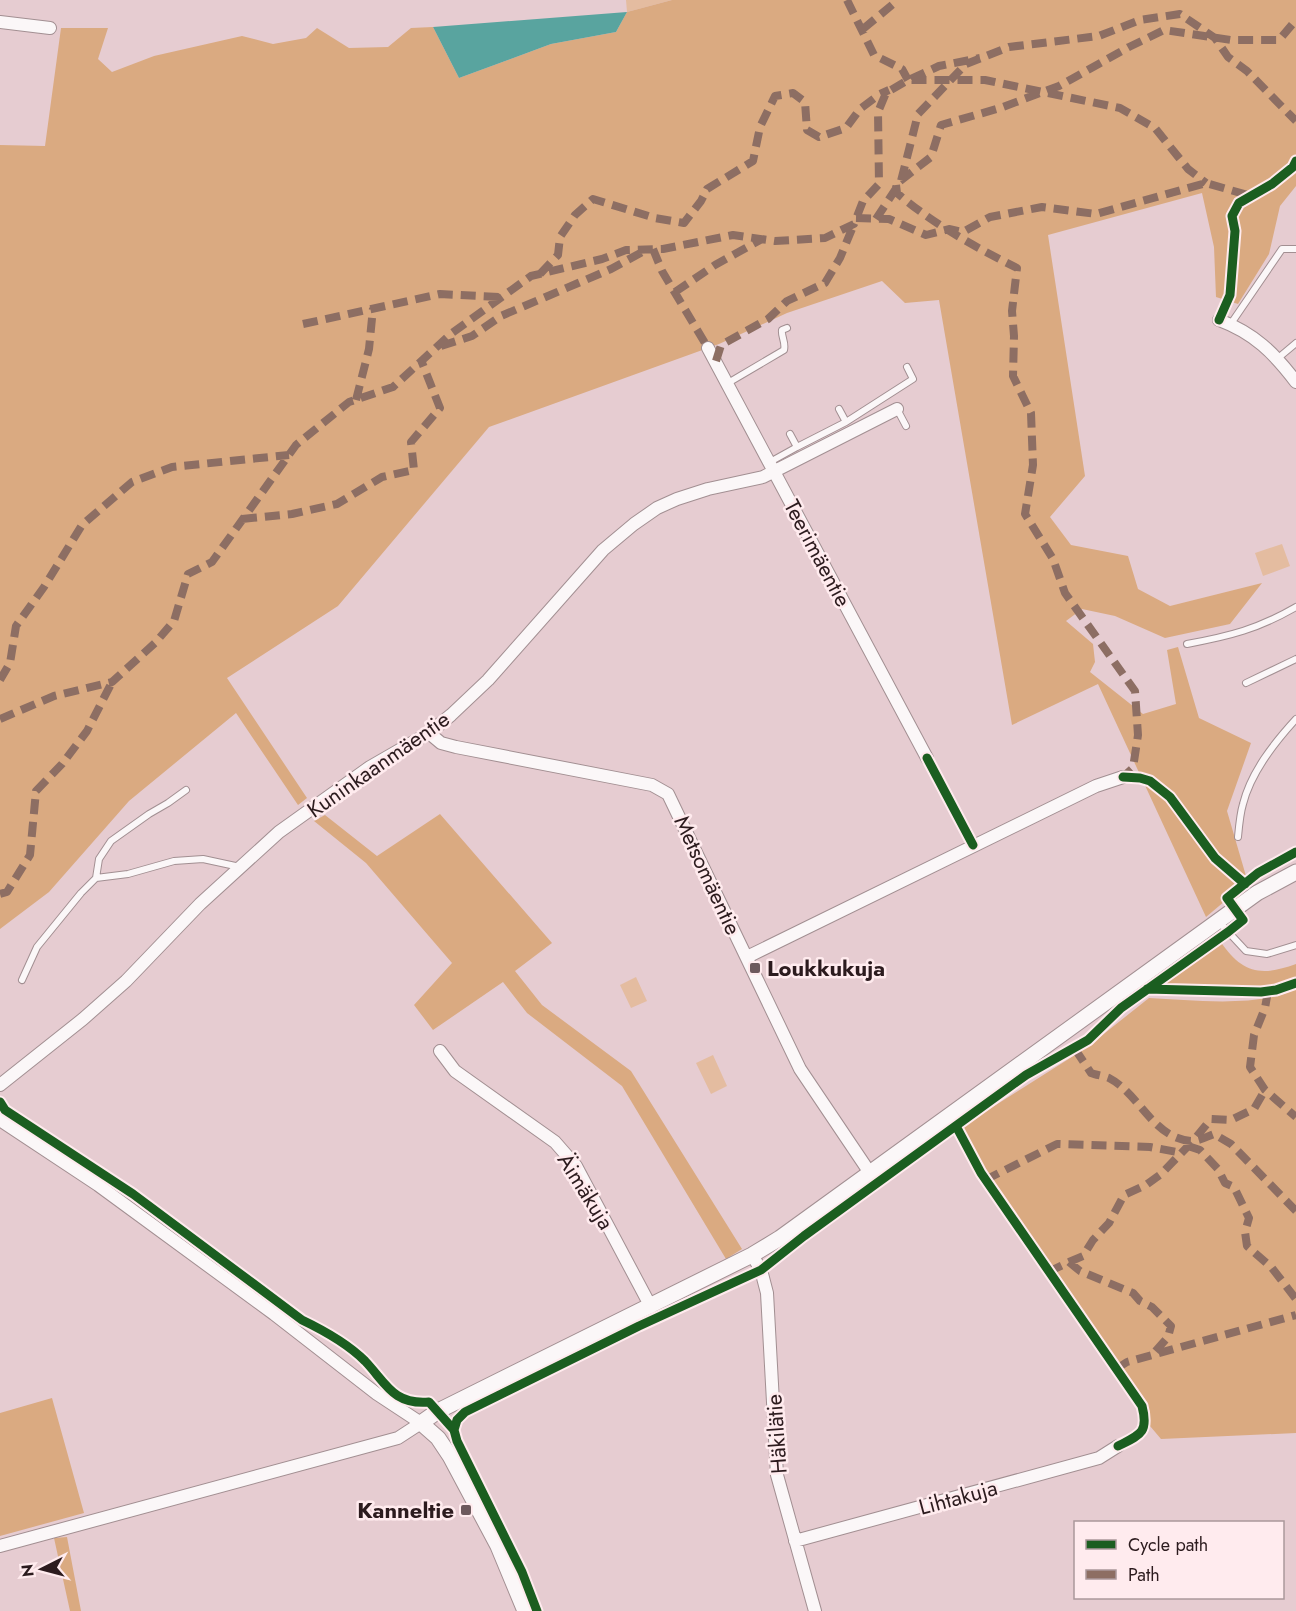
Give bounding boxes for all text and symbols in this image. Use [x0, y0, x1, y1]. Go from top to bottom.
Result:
street label: Teerimäentie [776, 494, 860, 612]
street label: Kuninkaanmäentie [300, 703, 456, 825]
street label: Metsomäentie [666, 810, 750, 940]
place label: Loukkukuja [767, 952, 885, 984]
marker: Loukkukuja [748, 961, 762, 975]
street label: Äimäkuja [550, 1146, 622, 1236]
street label: Häkilätie [757, 1393, 795, 1475]
street label: Lihtakuja [915, 1471, 1001, 1523]
place label: Kanneltie [357, 1494, 454, 1526]
marker: Kanneltie [459, 1503, 473, 1517]
legend [1074, 1521, 1284, 1599]
text: Cycle path [1128, 1532, 1208, 1558]
north arrow [12, 1539, 72, 1599]
text: Path [1128, 1562, 1160, 1588]
text: N [15, 1563, 40, 1578]

